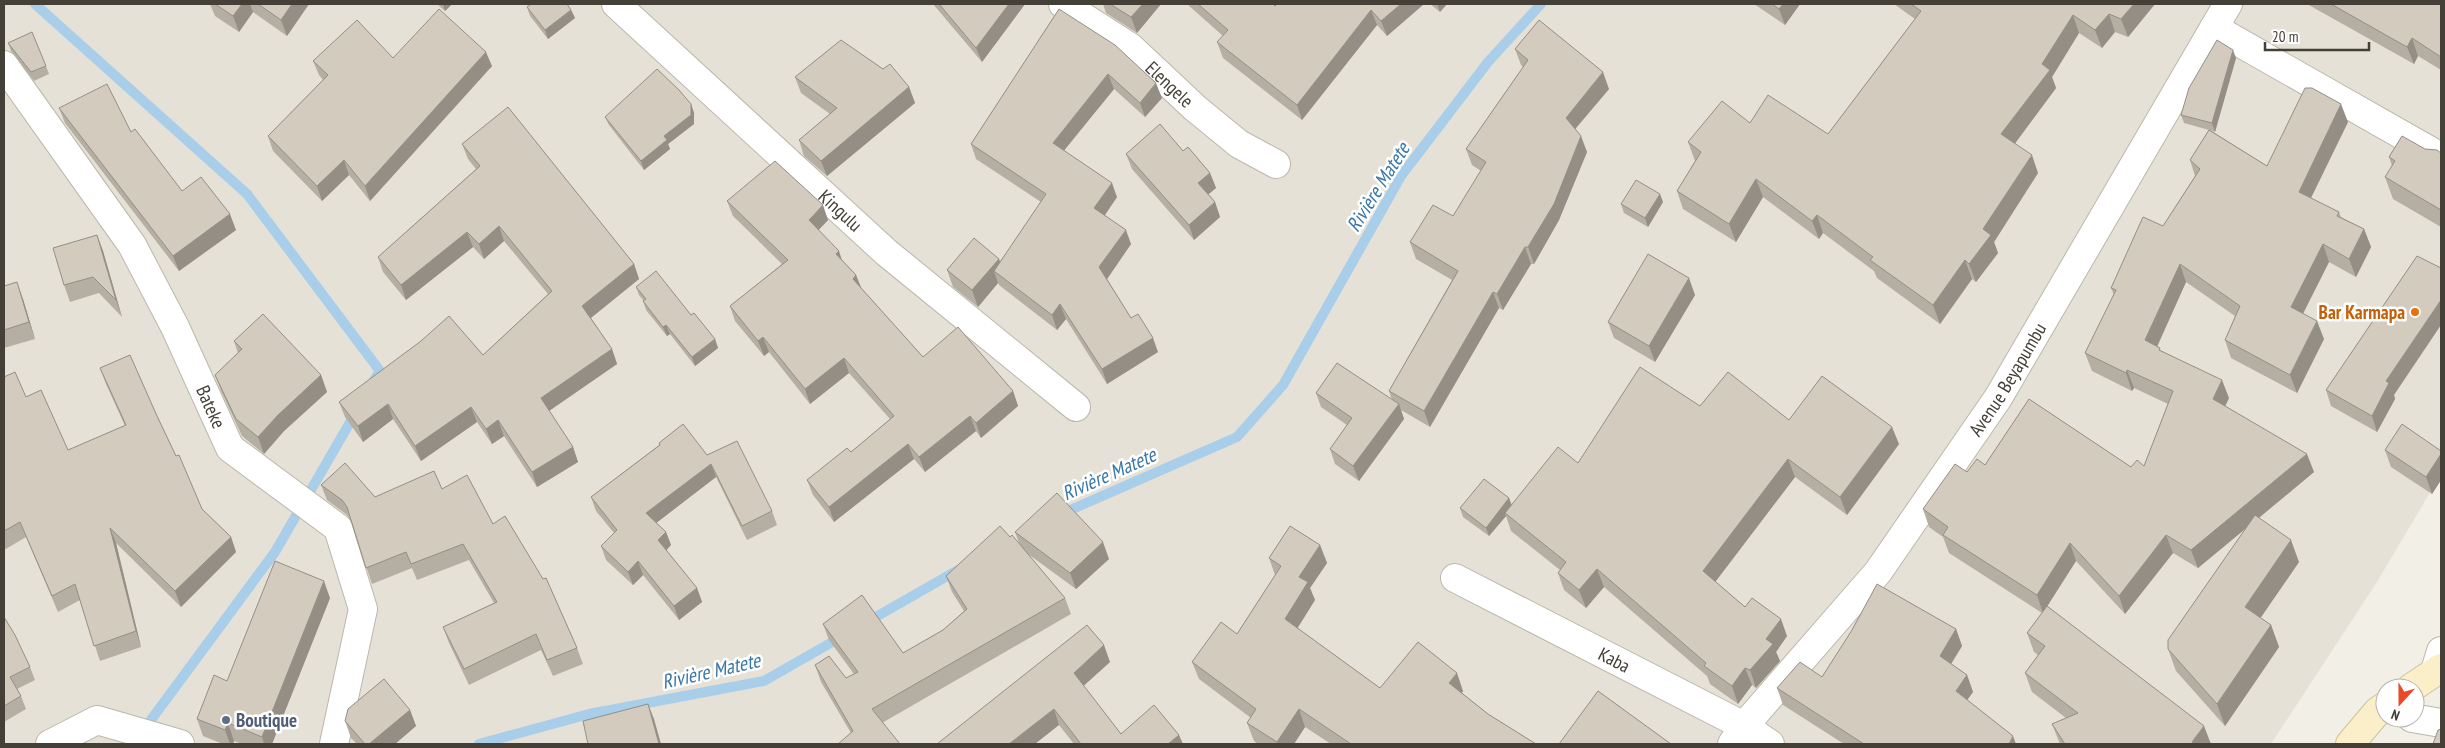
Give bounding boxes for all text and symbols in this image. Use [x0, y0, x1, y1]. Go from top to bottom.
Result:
scale bar [2265, 20, 2369, 52]
text: 20 m [2272, 27, 2298, 46]
street label: Elengele [1141, 56, 1199, 113]
water label: Rivière Matete [1340, 136, 1416, 236]
street label: Kingulu [814, 184, 867, 236]
place label: Bar Karmapa [2319, 300, 2405, 324]
marker: Bar Karmapa [2409, 306, 2421, 318]
street label: Avenue Beyapumbu [1963, 318, 2051, 441]
street label: Bateke [191, 381, 231, 432]
water label: Rivière Matete [1058, 441, 1162, 506]
street label: Kaba [1594, 642, 1634, 678]
water label: Rivière Matete [659, 647, 764, 695]
north arrow [2375, 678, 2425, 728]
text: N [2389, 705, 2402, 725]
place label: Boutique [236, 708, 297, 732]
marker: Boutique [220, 714, 232, 726]

